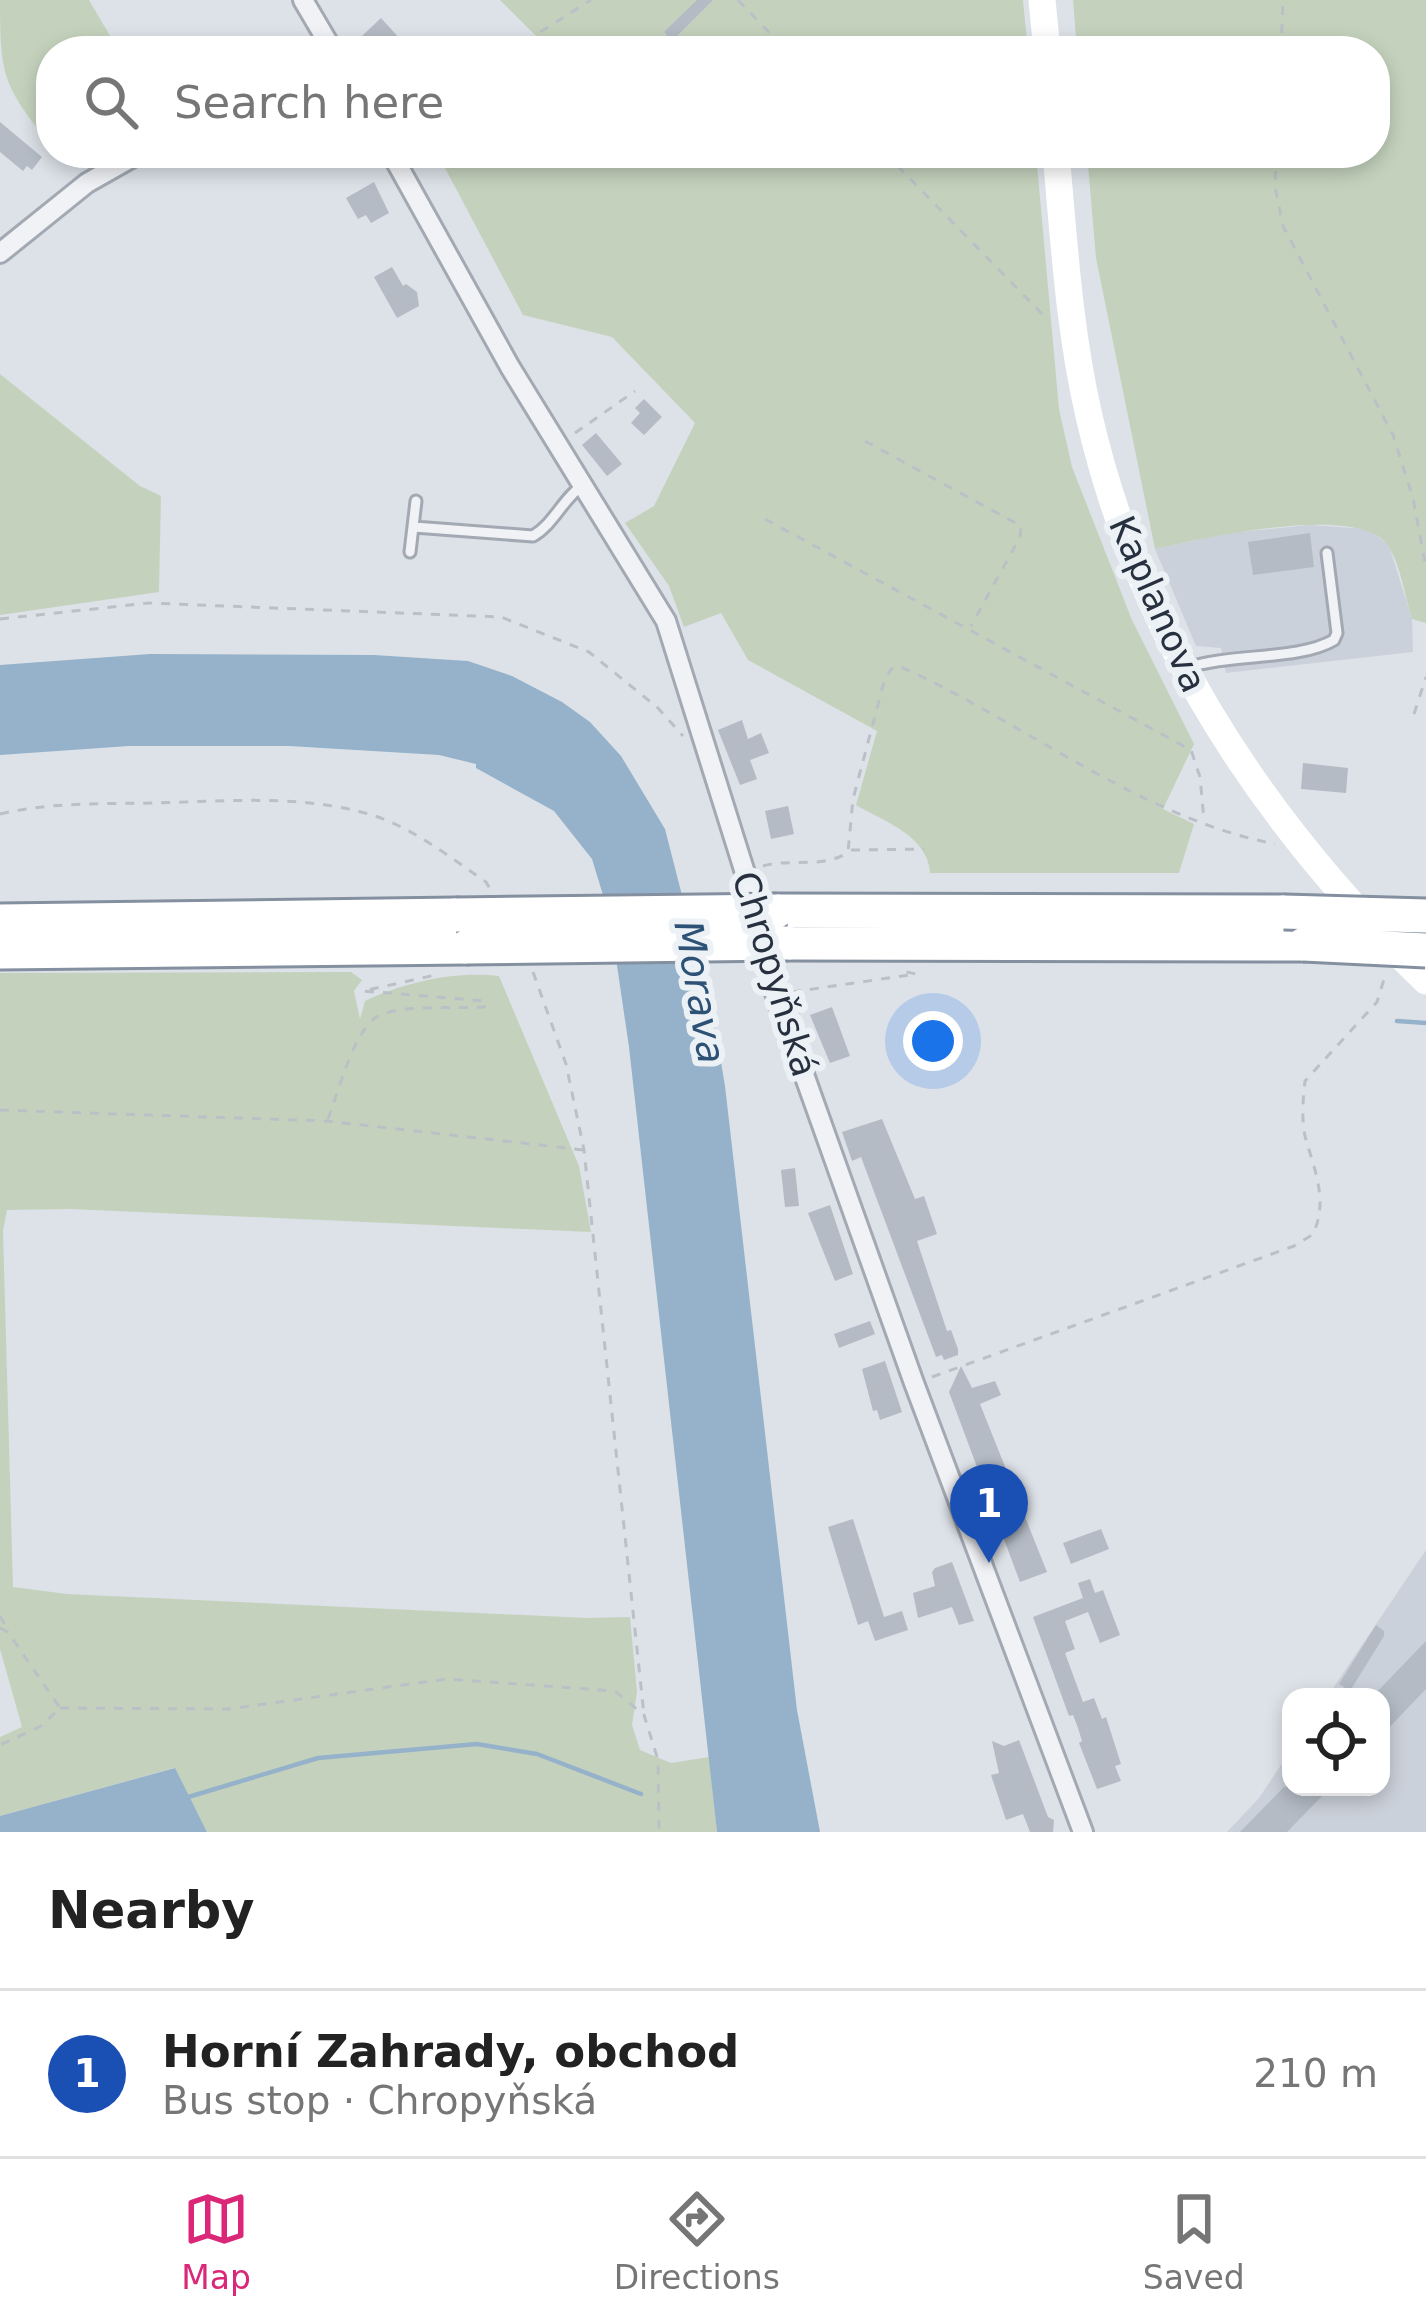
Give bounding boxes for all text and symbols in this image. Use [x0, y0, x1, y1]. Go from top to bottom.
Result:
search box [36, 36, 1390, 168]
icon: search [78, 69, 144, 135]
text: Search here [174, 76, 444, 129]
street label: Kaplanova [1101, 510, 1215, 698]
street label: Chropyňská [724, 867, 826, 1081]
water label: Morava [665, 917, 735, 1067]
your location [903, 1011, 963, 1071]
pin: 1 [950, 1464, 1028, 1563]
map controls [1282, 1688, 1390, 1796]
button: locate [1282, 1688, 1390, 1796]
text: Nearby [48, 1881, 255, 1940]
text: Horní Zahrady, obchod [162, 2025, 739, 2078]
text: 1 [73, 2051, 101, 2096]
text: 210 m [1253, 2051, 1378, 2096]
text: Bus stop · Chropyňská [162, 2078, 597, 2123]
tab: Map [181, 2186, 251, 2297]
tab: Directions [614, 2186, 780, 2297]
tab: Saved [1143, 2186, 1245, 2297]

